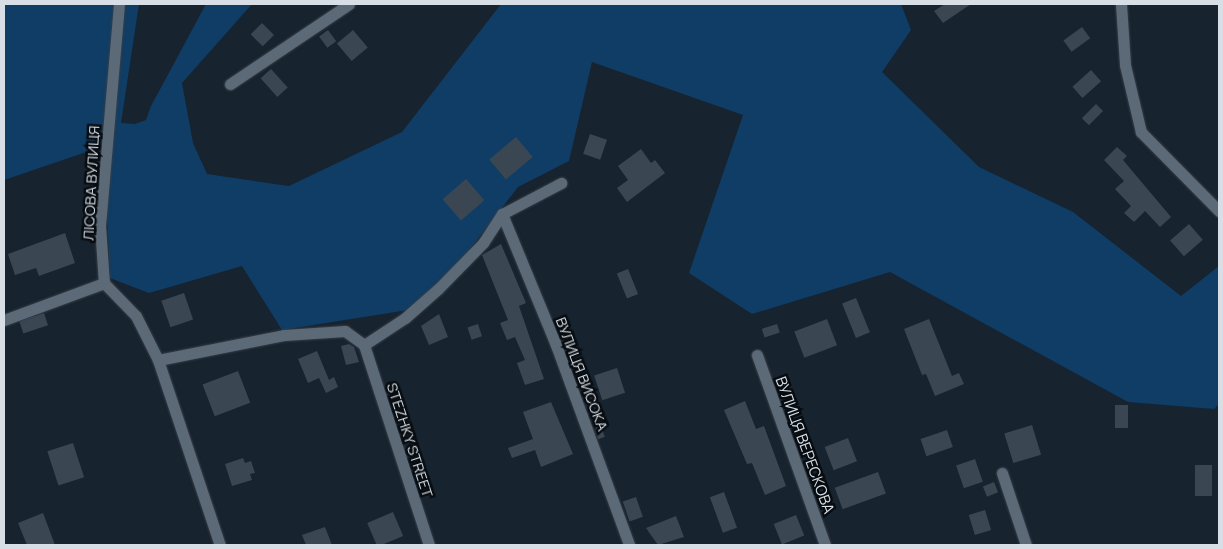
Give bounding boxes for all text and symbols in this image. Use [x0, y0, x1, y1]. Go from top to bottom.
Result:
street label: ЛІСОВА ВУЛИЦЯ [79, 125, 103, 241]
street label: ВУЛИЦЯ ВИСОКА [552, 315, 612, 433]
street label: ВУЛИЦЯ ВЕРЕСКОВА [772, 374, 838, 516]
street label: STEZHKY STREET [383, 380, 437, 500]

